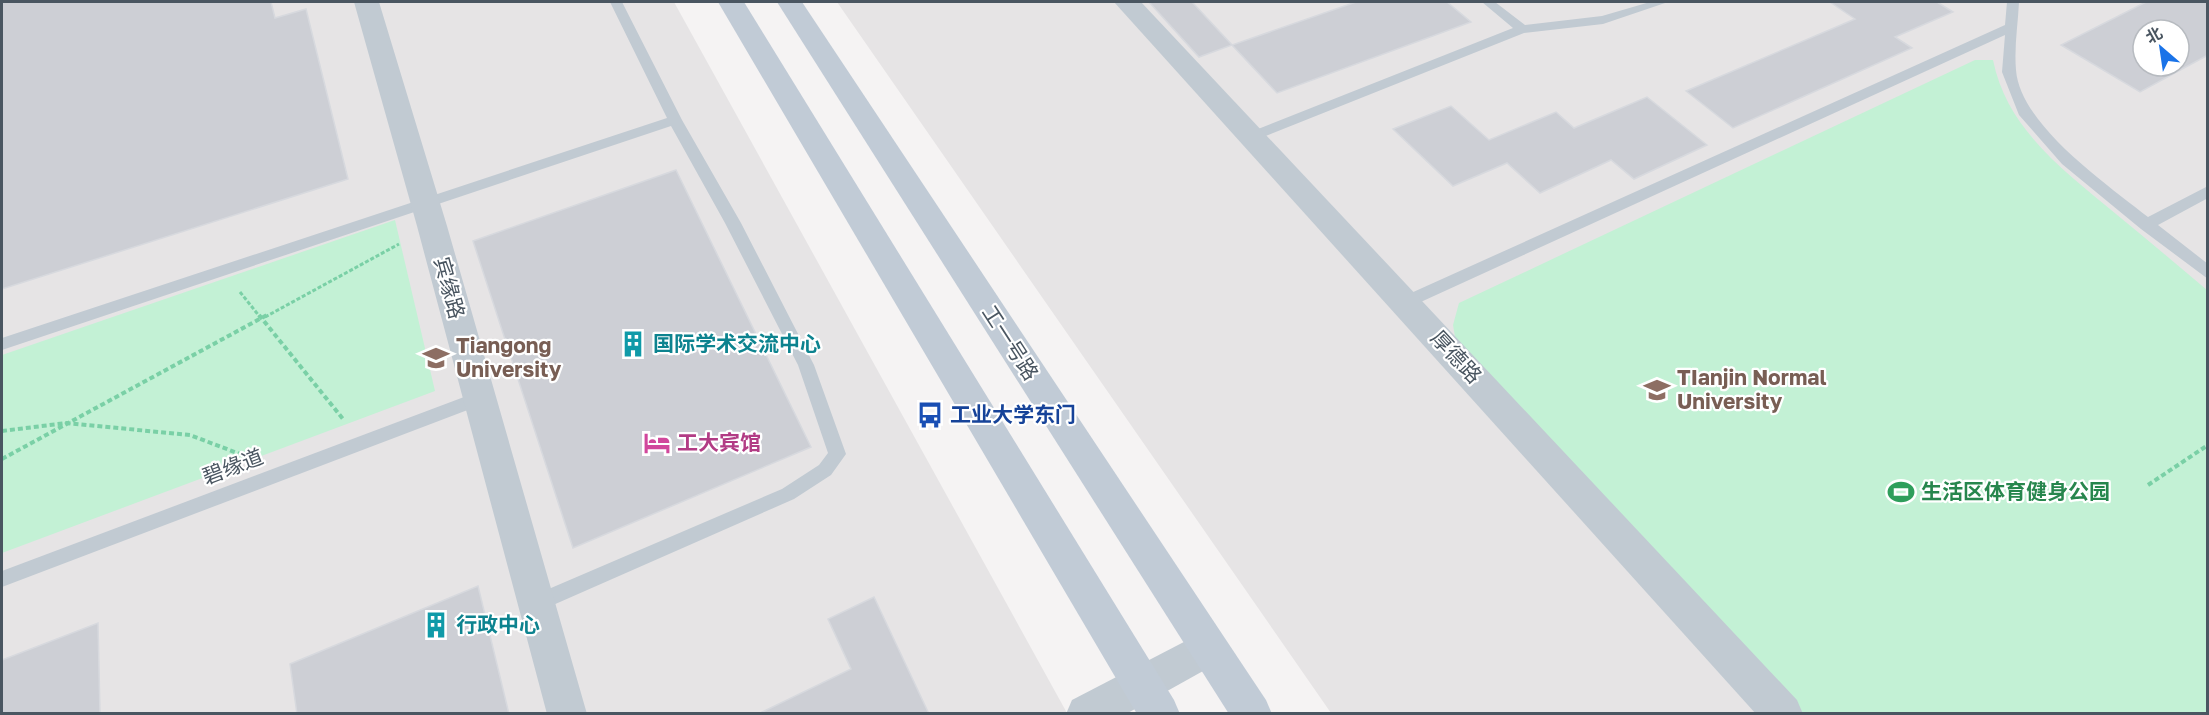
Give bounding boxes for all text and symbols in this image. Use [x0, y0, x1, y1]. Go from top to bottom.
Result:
north arrow [2131, 18, 2191, 78]
text: 北 [2142, 22, 2166, 48]
street label: 宾缘路 [429, 254, 471, 322]
street label: 工一号路 [977, 300, 1045, 385]
street label: 厚德路 [1426, 324, 1488, 388]
building icon: 国际学术交流中心 [618, 329, 648, 359]
place label: 国际学术交流中心 [653, 330, 821, 356]
place label: Tiangong University [456, 332, 562, 382]
school or university icon: Tiangong University [421, 343, 451, 373]
place label: TIanjin Normal University [1677, 364, 1826, 414]
school or university icon: TIanjin Normal University [1642, 375, 1672, 405]
bus stop icon: 工业大学东门 [915, 400, 945, 430]
place label: 工业大学东门 [950, 401, 1076, 427]
hotel icon: 工大宾馆 [642, 428, 672, 458]
place label: 工大宾馆 [677, 429, 761, 455]
street label: 碧缘道 [199, 443, 267, 489]
sports icon: 生活区体育健身公园 [1886, 477, 1916, 507]
place label: 生活区体育健身公园 [1921, 478, 2110, 504]
building icon: 行政中心 [421, 610, 451, 640]
place label: 行政中心 [456, 611, 540, 637]

